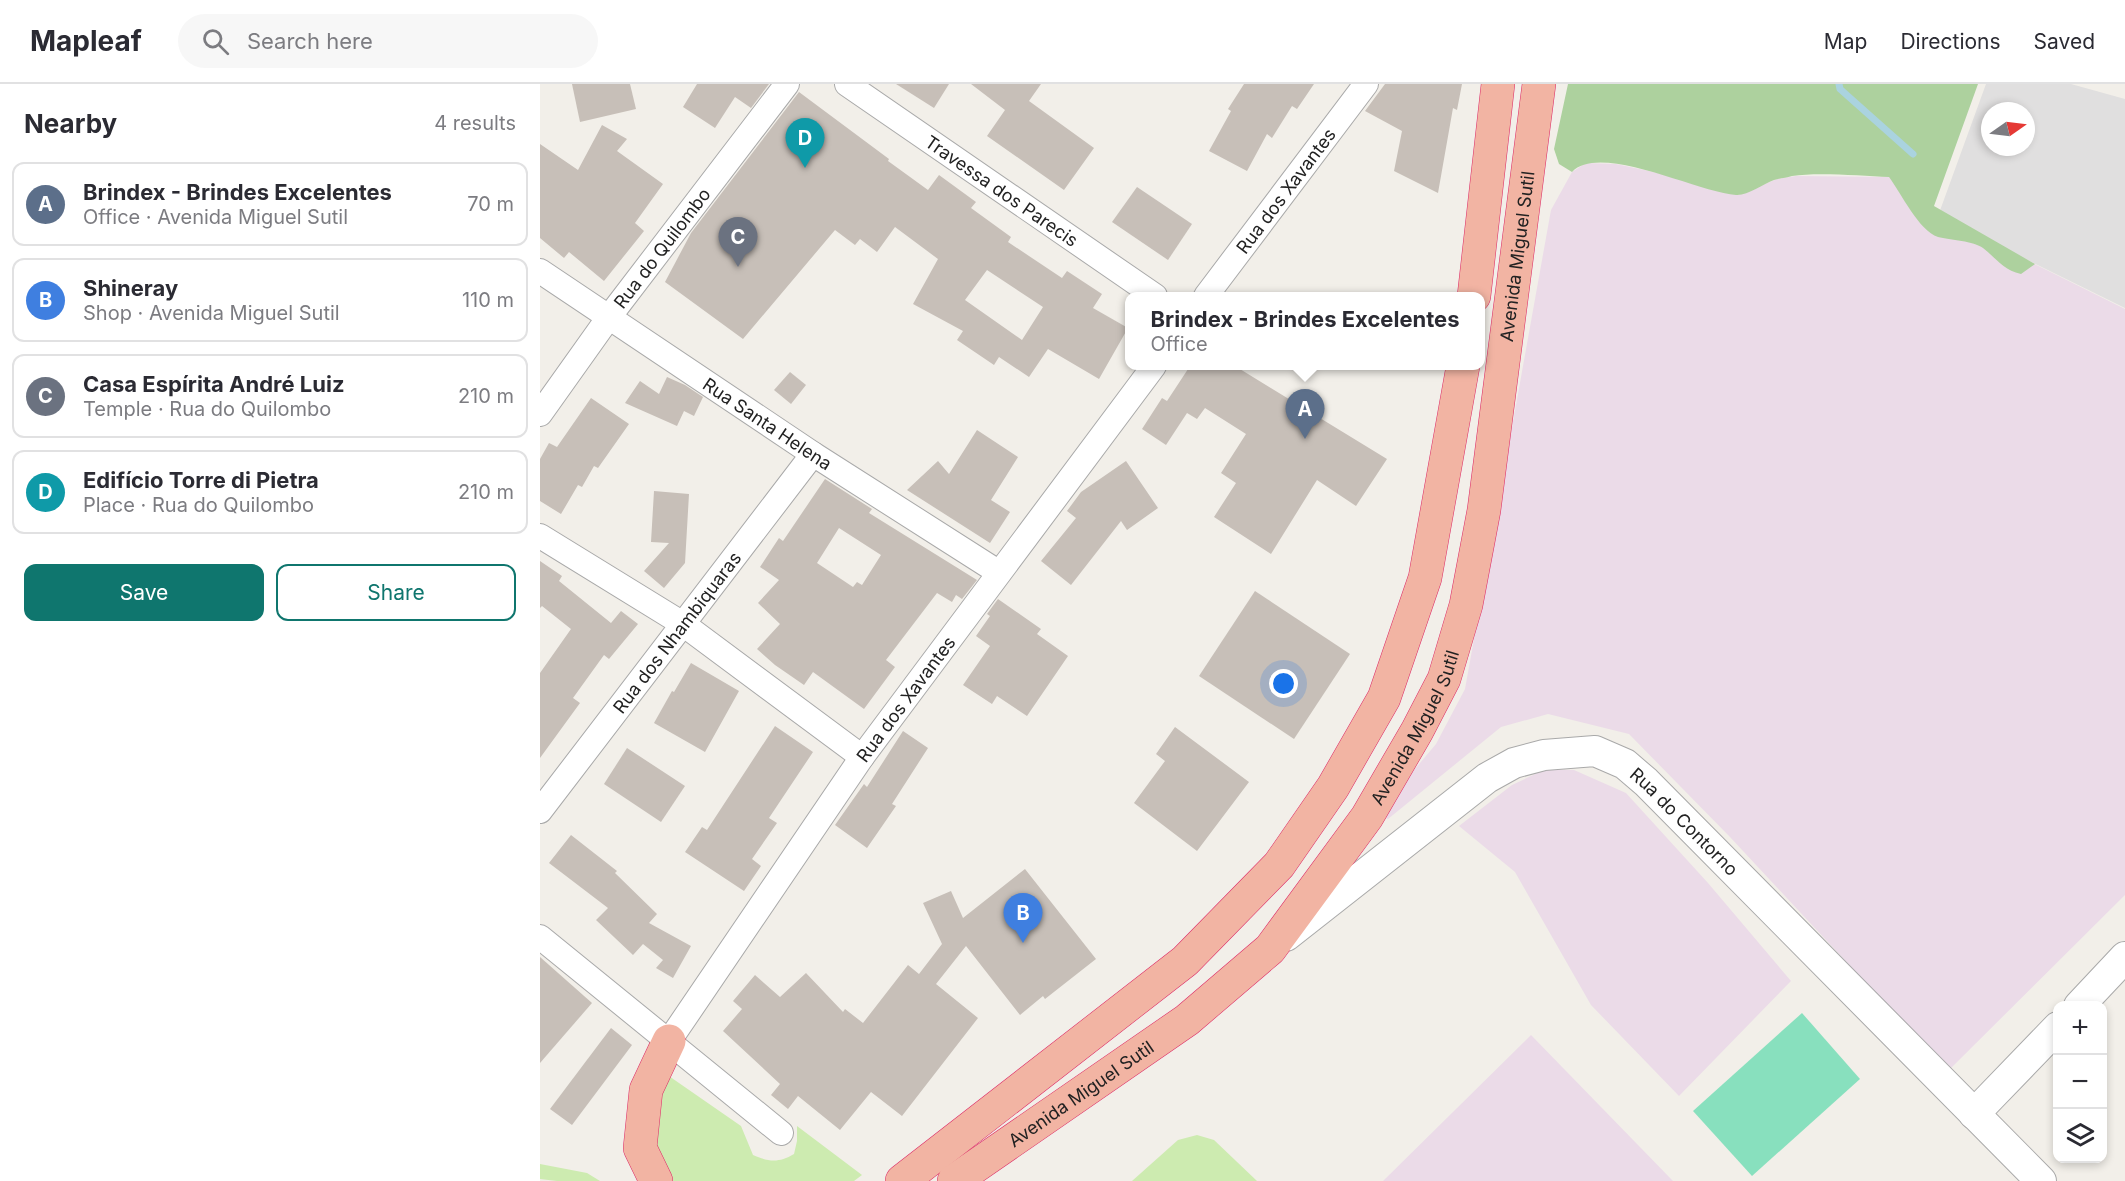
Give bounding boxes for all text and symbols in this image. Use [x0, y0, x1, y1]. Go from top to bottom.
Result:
search box [178, 14, 598, 68]
text: Mapleaf [30, 24, 142, 58]
icon: search [199, 25, 232, 58]
text: Search here [247, 28, 373, 54]
text: Map [1824, 29, 1867, 54]
text: Directions [1900, 29, 2001, 54]
text: Saved [2034, 29, 2095, 54]
north arrow [1981, 102, 2035, 156]
text: Nearby [24, 108, 117, 139]
text: 4 results [434, 111, 516, 135]
pin: D [786, 118, 824, 168]
street label: Rua dos Xavantes [1232, 124, 1340, 257]
street label: Travessa dos Parecis [921, 131, 1082, 251]
street label: Avenida Miguel Sutil [1495, 170, 1538, 343]
text: Brindex - Brindes Excelentes [83, 179, 392, 205]
street label: Rua do Quilombo [609, 184, 714, 312]
text: A [38, 192, 53, 216]
text: 70 m [467, 192, 514, 216]
text: Office · Avenida Miguel Sutil [83, 205, 348, 229]
pin: C [718, 218, 758, 267]
text: Shineray [83, 275, 178, 301]
text: B [39, 288, 52, 312]
text: 110 m [462, 288, 514, 312]
popup [1125, 292, 1485, 370]
text: Shop · Avenida Miguel Sutil [83, 301, 340, 325]
text: Brindex - Brindes Excelentes [1151, 306, 1459, 332]
text: Office [1151, 332, 1208, 356]
text: Casa Espírita André Luiz [83, 371, 345, 397]
street label: Rua Santa Helena [699, 373, 836, 474]
text: C [38, 384, 53, 408]
text: 210 m [458, 384, 514, 408]
pin: A [1286, 390, 1324, 439]
text: Temple · Rua do Quilombo [83, 397, 331, 421]
text: Edifício Torre di Pietra [83, 467, 319, 493]
text: D [38, 480, 53, 504]
text: 210 m [458, 480, 514, 504]
text: Place · Rua do Quilombo [83, 493, 314, 517]
street label: Rua dos Nhambiquaras [608, 547, 745, 717]
button: Save [24, 564, 264, 621]
button: Share [276, 564, 516, 621]
street label: Rua dos Xavantes [852, 632, 959, 766]
street label: Avenida Miguel Sutil [1366, 648, 1462, 809]
your location [1269, 669, 1298, 698]
street label: Rua do Contorno [1626, 763, 1743, 880]
pin: B [1004, 894, 1042, 943]
map controls [2053, 1001, 2107, 1163]
button: + [2053, 1001, 2107, 1055]
street label: Avenida Miguel Sutil [1004, 1036, 1157, 1151]
button: − [2053, 1055, 2107, 1109]
button: layers [2053, 1109, 2107, 1163]

